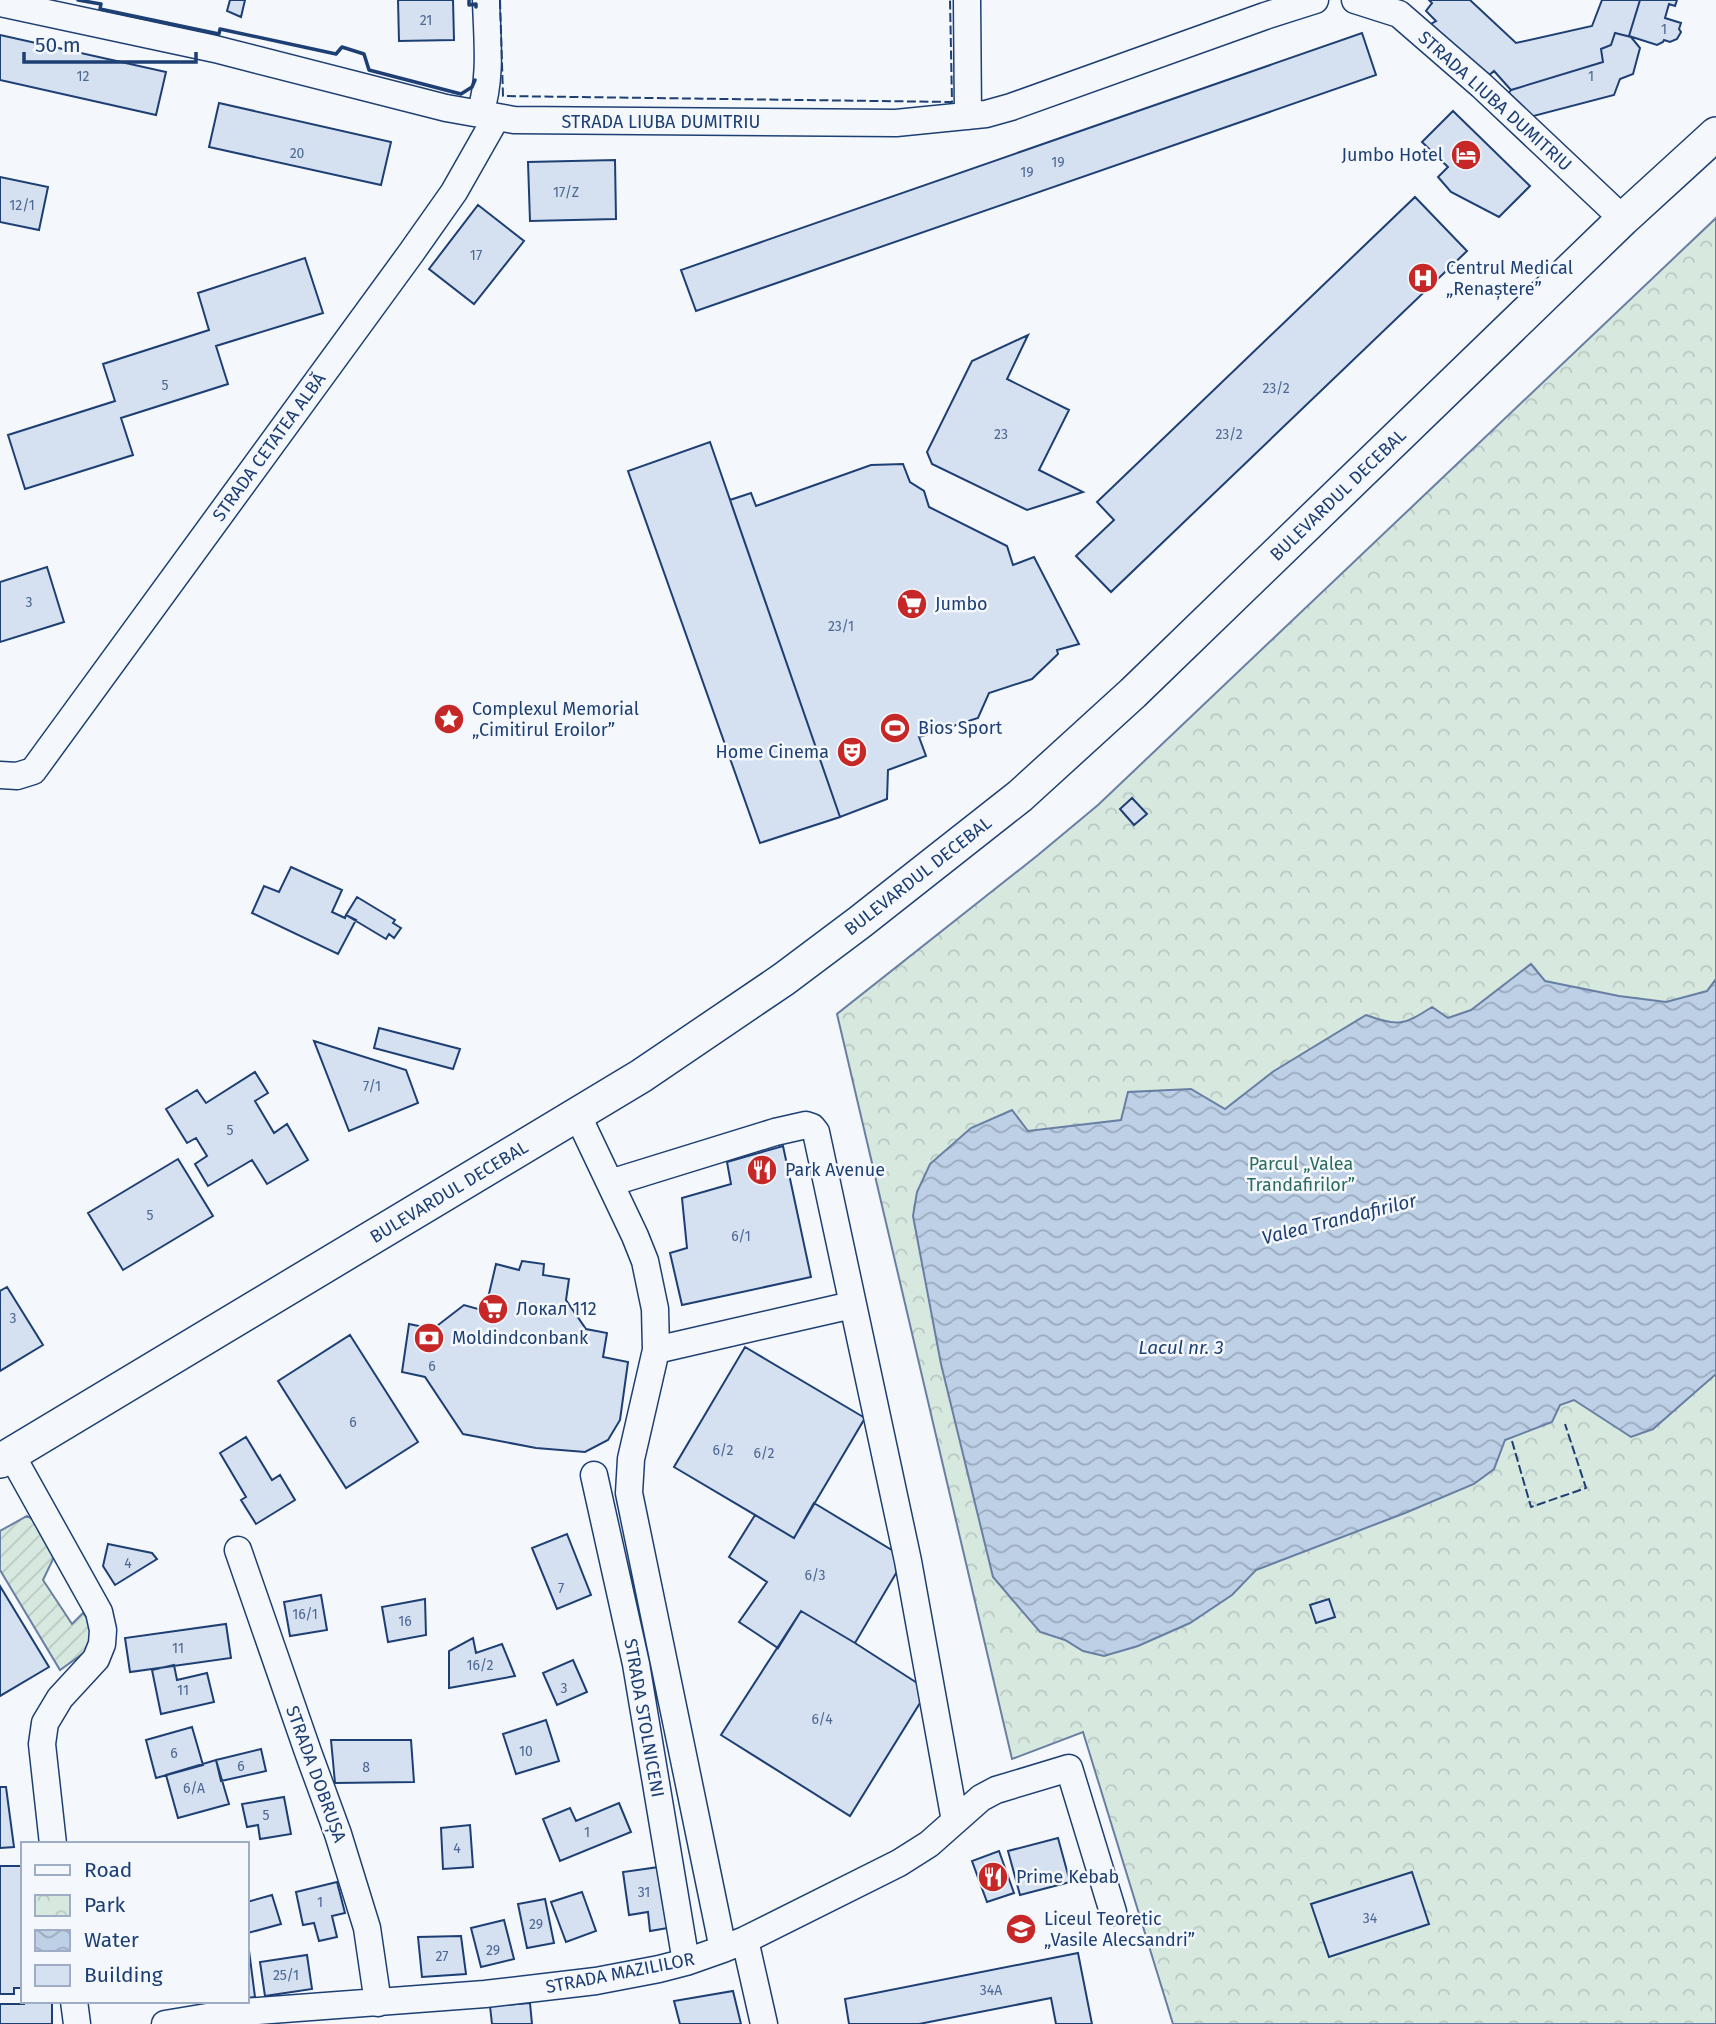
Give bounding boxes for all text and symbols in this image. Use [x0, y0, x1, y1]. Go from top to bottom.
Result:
house number: 21 [420, 12, 432, 29]
scale bar [24, 21, 196, 65]
house number: 1 [1661, 21, 1667, 38]
street label: STRADA LIUBA DUMITRIU [1414, 26, 1576, 176]
text: 50 m [35, 32, 81, 58]
house number: 12 [77, 68, 90, 85]
house number: 1 [1588, 68, 1594, 85]
street label: STRADA LIUBA DUMITRIU [562, 111, 760, 133]
hotel icon: Jumbo Hotel [1449, 138, 1483, 172]
place label: Jumbo Hotel [1342, 144, 1443, 166]
house number: 20 [290, 145, 305, 162]
house number: 19 [1051, 154, 1065, 171]
house number: 19 [1020, 164, 1034, 181]
house number: 17/Z [553, 184, 579, 201]
house number: 12/1 [9, 197, 35, 214]
house number: 17 [470, 247, 482, 264]
place label: Centrul Medical „Renaștere” [1446, 257, 1573, 301]
hospital icon: Centrul Medical „Renaștere” [1406, 261, 1440, 295]
street label: STRADA CETATEA ALBĂ [208, 368, 331, 526]
house number: 5 [161, 377, 169, 394]
house number: 23/2 [1262, 380, 1290, 397]
street label: BULEVARDUL DECEBAL [1265, 424, 1411, 566]
house number: 23 [994, 426, 1008, 443]
house number: 23/2 [1215, 426, 1243, 443]
supermarket icon: Jumbo [895, 587, 929, 621]
place label: Jumbo [935, 593, 988, 615]
house number: 3 [26, 594, 33, 611]
house number: 23/1 [828, 618, 854, 635]
place label: Complexul Memorial „Cimitirul Eroilor” [472, 698, 639, 741]
place icon: Complexul Memorial „Cimitirul Eroilor” [432, 702, 466, 736]
sports icon: Bios Sport [878, 711, 912, 745]
place label: Bios Sport [918, 717, 1003, 739]
theatre icon: Home Cinema [835, 735, 869, 769]
place label: Home Cinema [716, 741, 829, 763]
street label: BULEVARDUL DECEBAL [840, 812, 996, 940]
house number: 7/1 [363, 1078, 381, 1095]
house number: 5 [226, 1122, 234, 1139]
street label: BULEVARDUL DECEBAL [366, 1136, 532, 1248]
restaurant icon: Park Avenue [745, 1153, 779, 1187]
park label: Parcul „Valea Trandafirilor” [1247, 1153, 1355, 1196]
place label: Park Avenue [785, 1159, 885, 1181]
water label: Valea Trandafirilor [1259, 1188, 1419, 1249]
house number: 5 [146, 1207, 154, 1224]
house number: 6/1 [731, 1228, 751, 1245]
supermarket icon: Локал 112 [476, 1292, 510, 1326]
place label: Локал 112 [516, 1298, 597, 1320]
house number: 3 [10, 1310, 17, 1327]
bank icon: Moldindconbank [412, 1321, 446, 1355]
place label: Moldindconbank [452, 1327, 589, 1349]
water label: Lacul nr. 3 [1138, 1336, 1224, 1359]
house number: 6 [428, 1358, 436, 1375]
house number: 6 [349, 1414, 357, 1431]
house number: 6/2 [713, 1442, 733, 1459]
house number: 6/2 [754, 1445, 774, 1462]
house number: 4 [124, 1555, 132, 1572]
house number: 6/3 [804, 1567, 826, 1584]
house number: 7 [558, 1580, 564, 1597]
house number: 16/1 [292, 1606, 318, 1623]
house number: 16 [398, 1613, 412, 1630]
street label: STRADA STOLNICENI [619, 1637, 669, 1799]
house number: 11 [172, 1640, 184, 1657]
house number: 16/2 [467, 1657, 494, 1674]
house number: 3 [561, 1680, 568, 1697]
house number: 11 [177, 1682, 189, 1699]
street label: STRADA DOBRUȘA [280, 1703, 351, 1846]
house number: 6/4 [811, 1711, 833, 1728]
house number: 10 [519, 1743, 533, 1760]
house number: 6 [170, 1745, 178, 1762]
house number: 6 [237, 1758, 245, 1775]
house number: 8 [362, 1759, 370, 1776]
house number: 6/A [183, 1780, 205, 1797]
house number: 5 [262, 1807, 270, 1824]
house number: 1 [584, 1824, 590, 1841]
house number: 4 [453, 1840, 461, 1857]
legend [21, 1842, 248, 2003]
text: Road [84, 1857, 132, 1883]
restaurant icon: Prime Kebab [976, 1860, 1010, 1894]
place label: Prime Kebab [1016, 1866, 1119, 1888]
house number: 31 [638, 1884, 650, 1901]
text: Park [84, 1892, 126, 1918]
house number: 1 [317, 1894, 323, 1911]
place label: Liceul Teoretic „Vasile Alecsandri” [1044, 1908, 1195, 1951]
house number: 34 [1363, 1910, 1378, 1927]
school or university icon: Liceul Teoretic „Vasile Alecsandri” [1004, 1912, 1038, 1946]
house number: 29 [529, 1916, 543, 1933]
text: Water [84, 1927, 139, 1953]
house number: 29 [486, 1942, 500, 1959]
house number: 27 [435, 1948, 449, 1965]
street label: STRADA MAZILILOR [544, 1948, 696, 1998]
text: Building [84, 1962, 163, 1988]
house number: 25/1 [273, 1967, 299, 1984]
house number: 34A [980, 1982, 1002, 1999]

